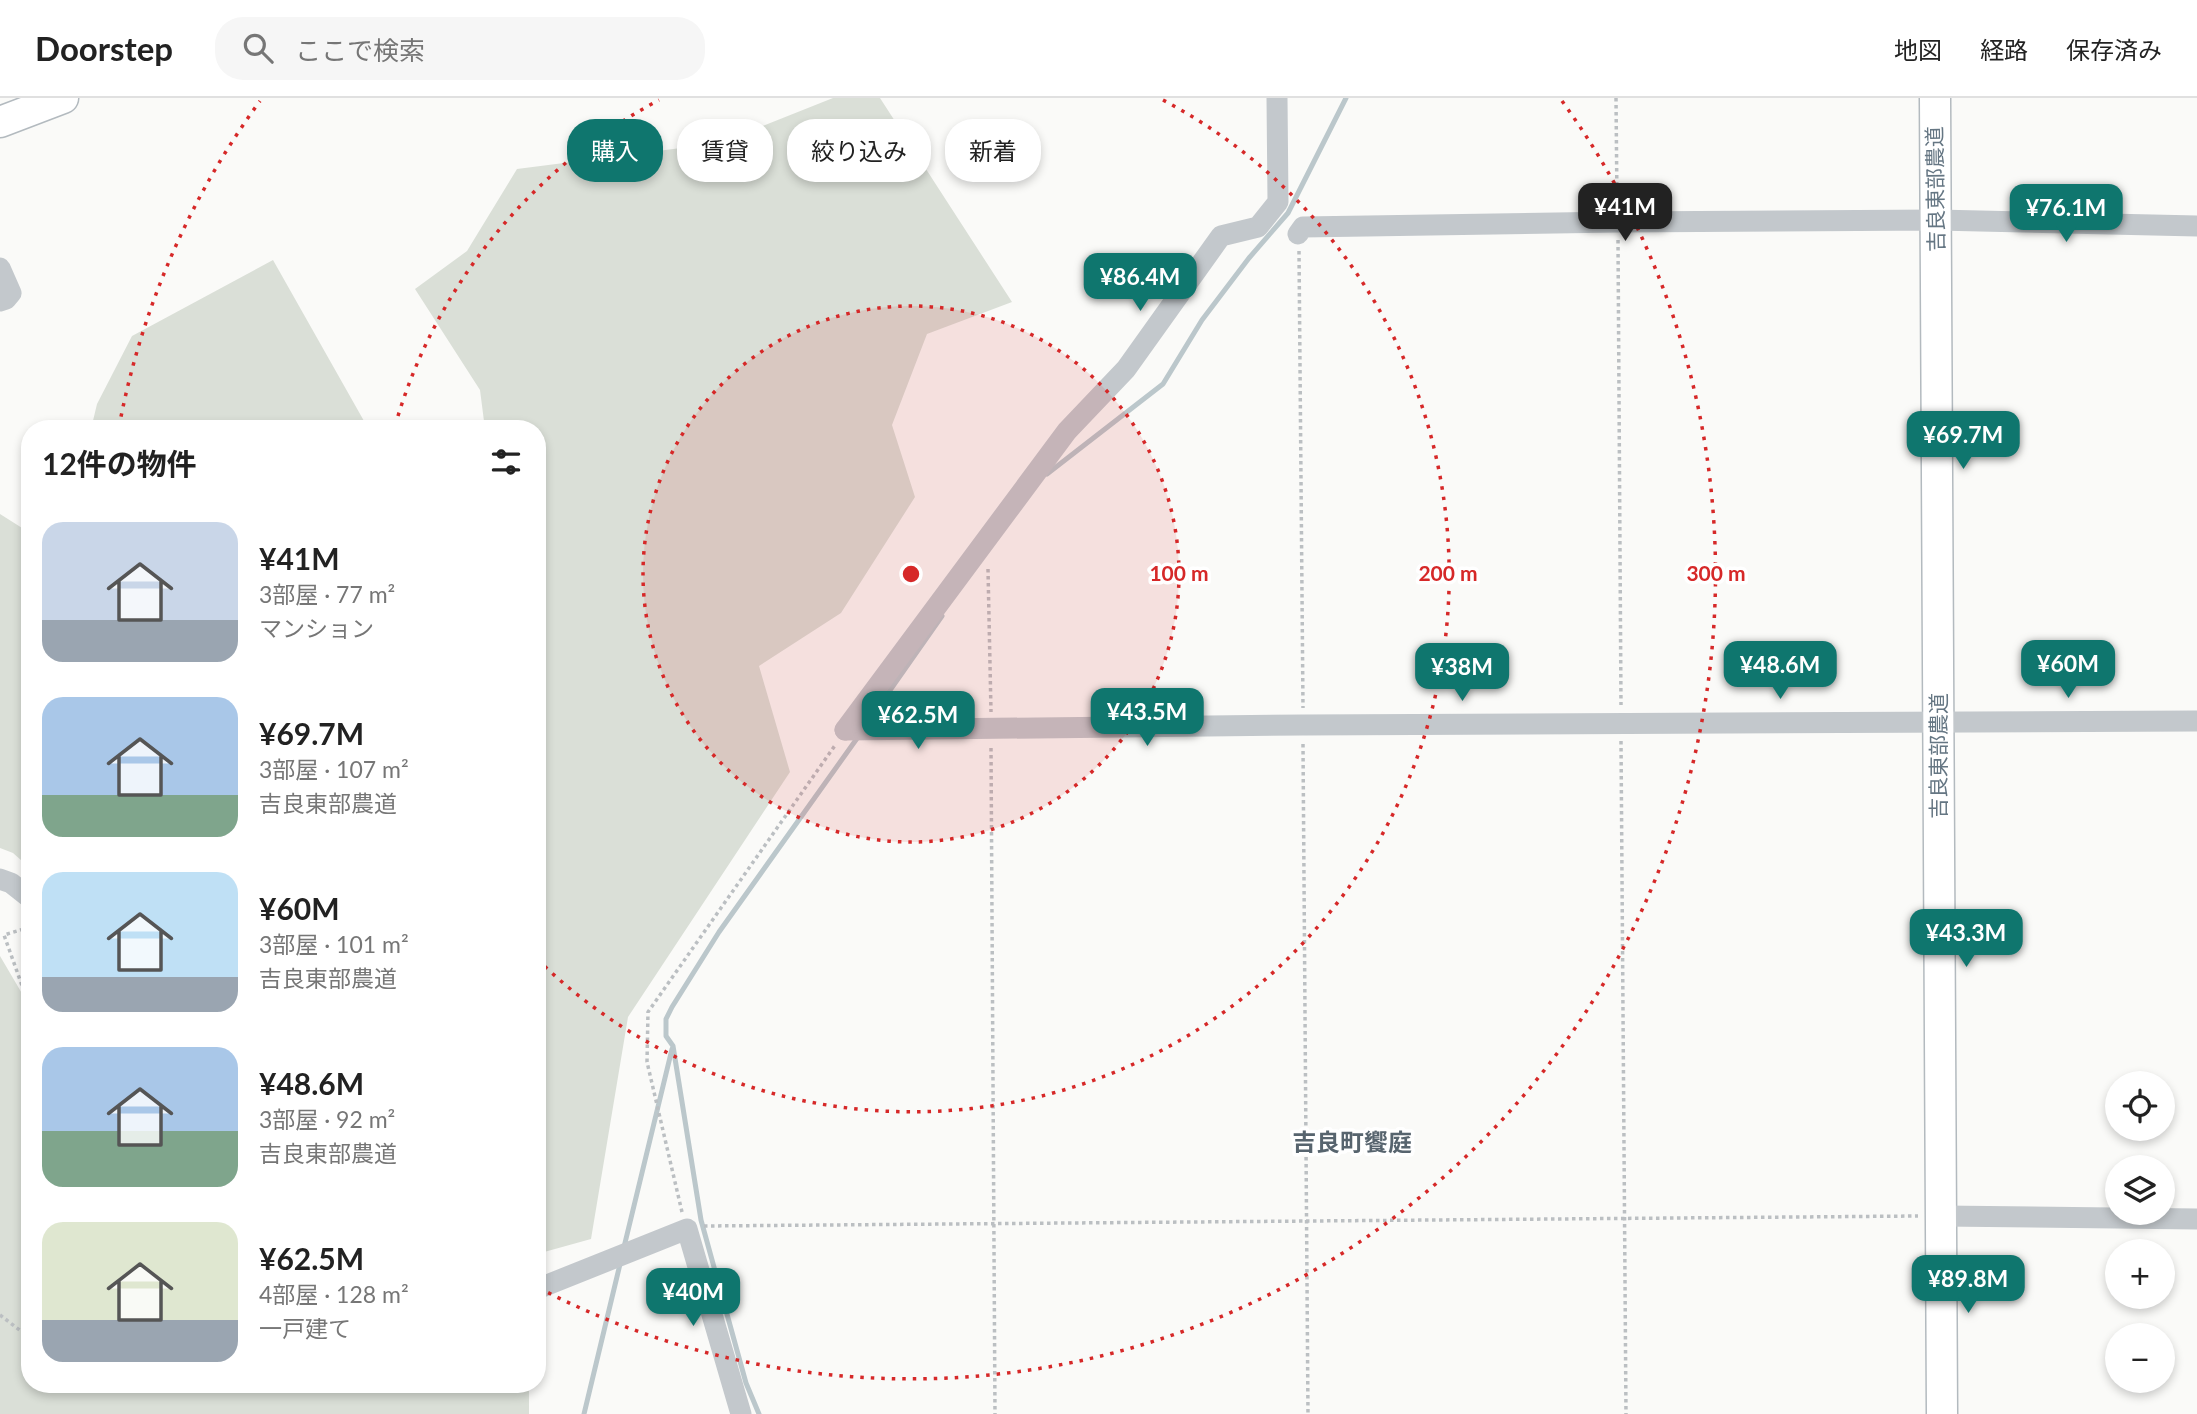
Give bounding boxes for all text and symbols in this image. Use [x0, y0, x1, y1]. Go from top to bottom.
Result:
search box [215, 17, 705, 80]
text: Doorstep [35, 28, 173, 68]
icon: search [239, 29, 277, 67]
text: ここで検索 [295, 34, 425, 66]
text: 地図 [1894, 35, 1942, 64]
text: 経路 [1980, 35, 2028, 64]
text: 保存済み [2066, 35, 2162, 64]
chip: 購入 [567, 119, 663, 182]
chip: 賃貸 [677, 119, 773, 182]
chip: 絞り込み [787, 119, 931, 182]
chip: 新着 [945, 119, 1041, 182]
street label: 吉良東部農道 [1921, 126, 1948, 252]
pin: ¥41M [1584, 184, 1666, 243]
pin: ¥76.1M [2009, 184, 2123, 244]
text: ¥41M [1594, 192, 1656, 220]
text: ¥76.1M [2026, 193, 2106, 221]
pin: ¥86.4M [1083, 254, 1197, 313]
text: ¥86.4M [1100, 262, 1180, 290]
pin: ¥69.7M [1906, 412, 2020, 471]
text: ¥69.7M [1923, 420, 2003, 448]
icon: filters [487, 443, 525, 481]
text: 12件の物件 [42, 445, 197, 481]
text: ¥41M [259, 540, 340, 576]
icon: home [98, 550, 182, 634]
text: 100 m [1149, 560, 1209, 585]
text: 200 m [1418, 560, 1478, 585]
text: 300 m [1686, 560, 1746, 585]
centre of rings [899, 562, 923, 586]
text: 3部屋 · 77 m² [259, 580, 395, 608]
text: マンション [259, 614, 374, 642]
pin: ¥60M [2027, 640, 2109, 700]
pin: ¥48.6M [1723, 642, 1837, 701]
pin: ¥38M [1421, 644, 1503, 703]
text: ¥60M [2037, 649, 2099, 677]
text: ¥48.6M [1740, 650, 1820, 678]
text: ¥38M [1431, 652, 1493, 680]
pin: ¥43.5M [1090, 688, 1204, 748]
pin: ¥62.5M [861, 692, 975, 751]
street label: 吉良東部農道 [1925, 693, 1950, 819]
text: ¥43.5M [1107, 697, 1187, 725]
text: ¥62.5M [878, 700, 958, 728]
text: ¥69.7M [259, 715, 364, 751]
icon: home [98, 725, 182, 809]
text: 3部屋 · 107 m² [259, 755, 409, 783]
text: 吉良東部農道 [259, 789, 397, 817]
text: ¥60M [259, 890, 340, 926]
icon: home [98, 900, 182, 984]
pin: ¥43.3M [1909, 910, 2023, 969]
text: ¥43.3M [1926, 918, 2006, 946]
text: 3部屋 · 101 m² [259, 930, 409, 958]
text: 吉良東部農道 [259, 964, 397, 992]
text: ¥48.6M [259, 1065, 364, 1101]
map controls [2105, 1071, 2175, 1393]
button: locate [2105, 1071, 2175, 1141]
icon: home [98, 1075, 182, 1159]
text: 3部屋 · 92 m² [259, 1105, 395, 1133]
district label: 吉良町饗庭 [1292, 1127, 1412, 1156]
text: 吉良東部農道 [259, 1139, 397, 1167]
button: layers [2105, 1155, 2175, 1225]
button: + [2105, 1239, 2175, 1309]
text: ¥62.5M [259, 1240, 364, 1276]
icon: home [98, 1250, 182, 1334]
pin: ¥89.8M [1911, 1256, 2025, 1315]
text: ¥89.8M [1928, 1264, 2008, 1292]
pin: ¥40M [652, 1268, 734, 1328]
text: ¥40M [662, 1277, 724, 1305]
text: 4部屋 · 128 m² [259, 1280, 409, 1308]
text: 一戸建て [259, 1314, 351, 1342]
button: − [2105, 1323, 2175, 1393]

